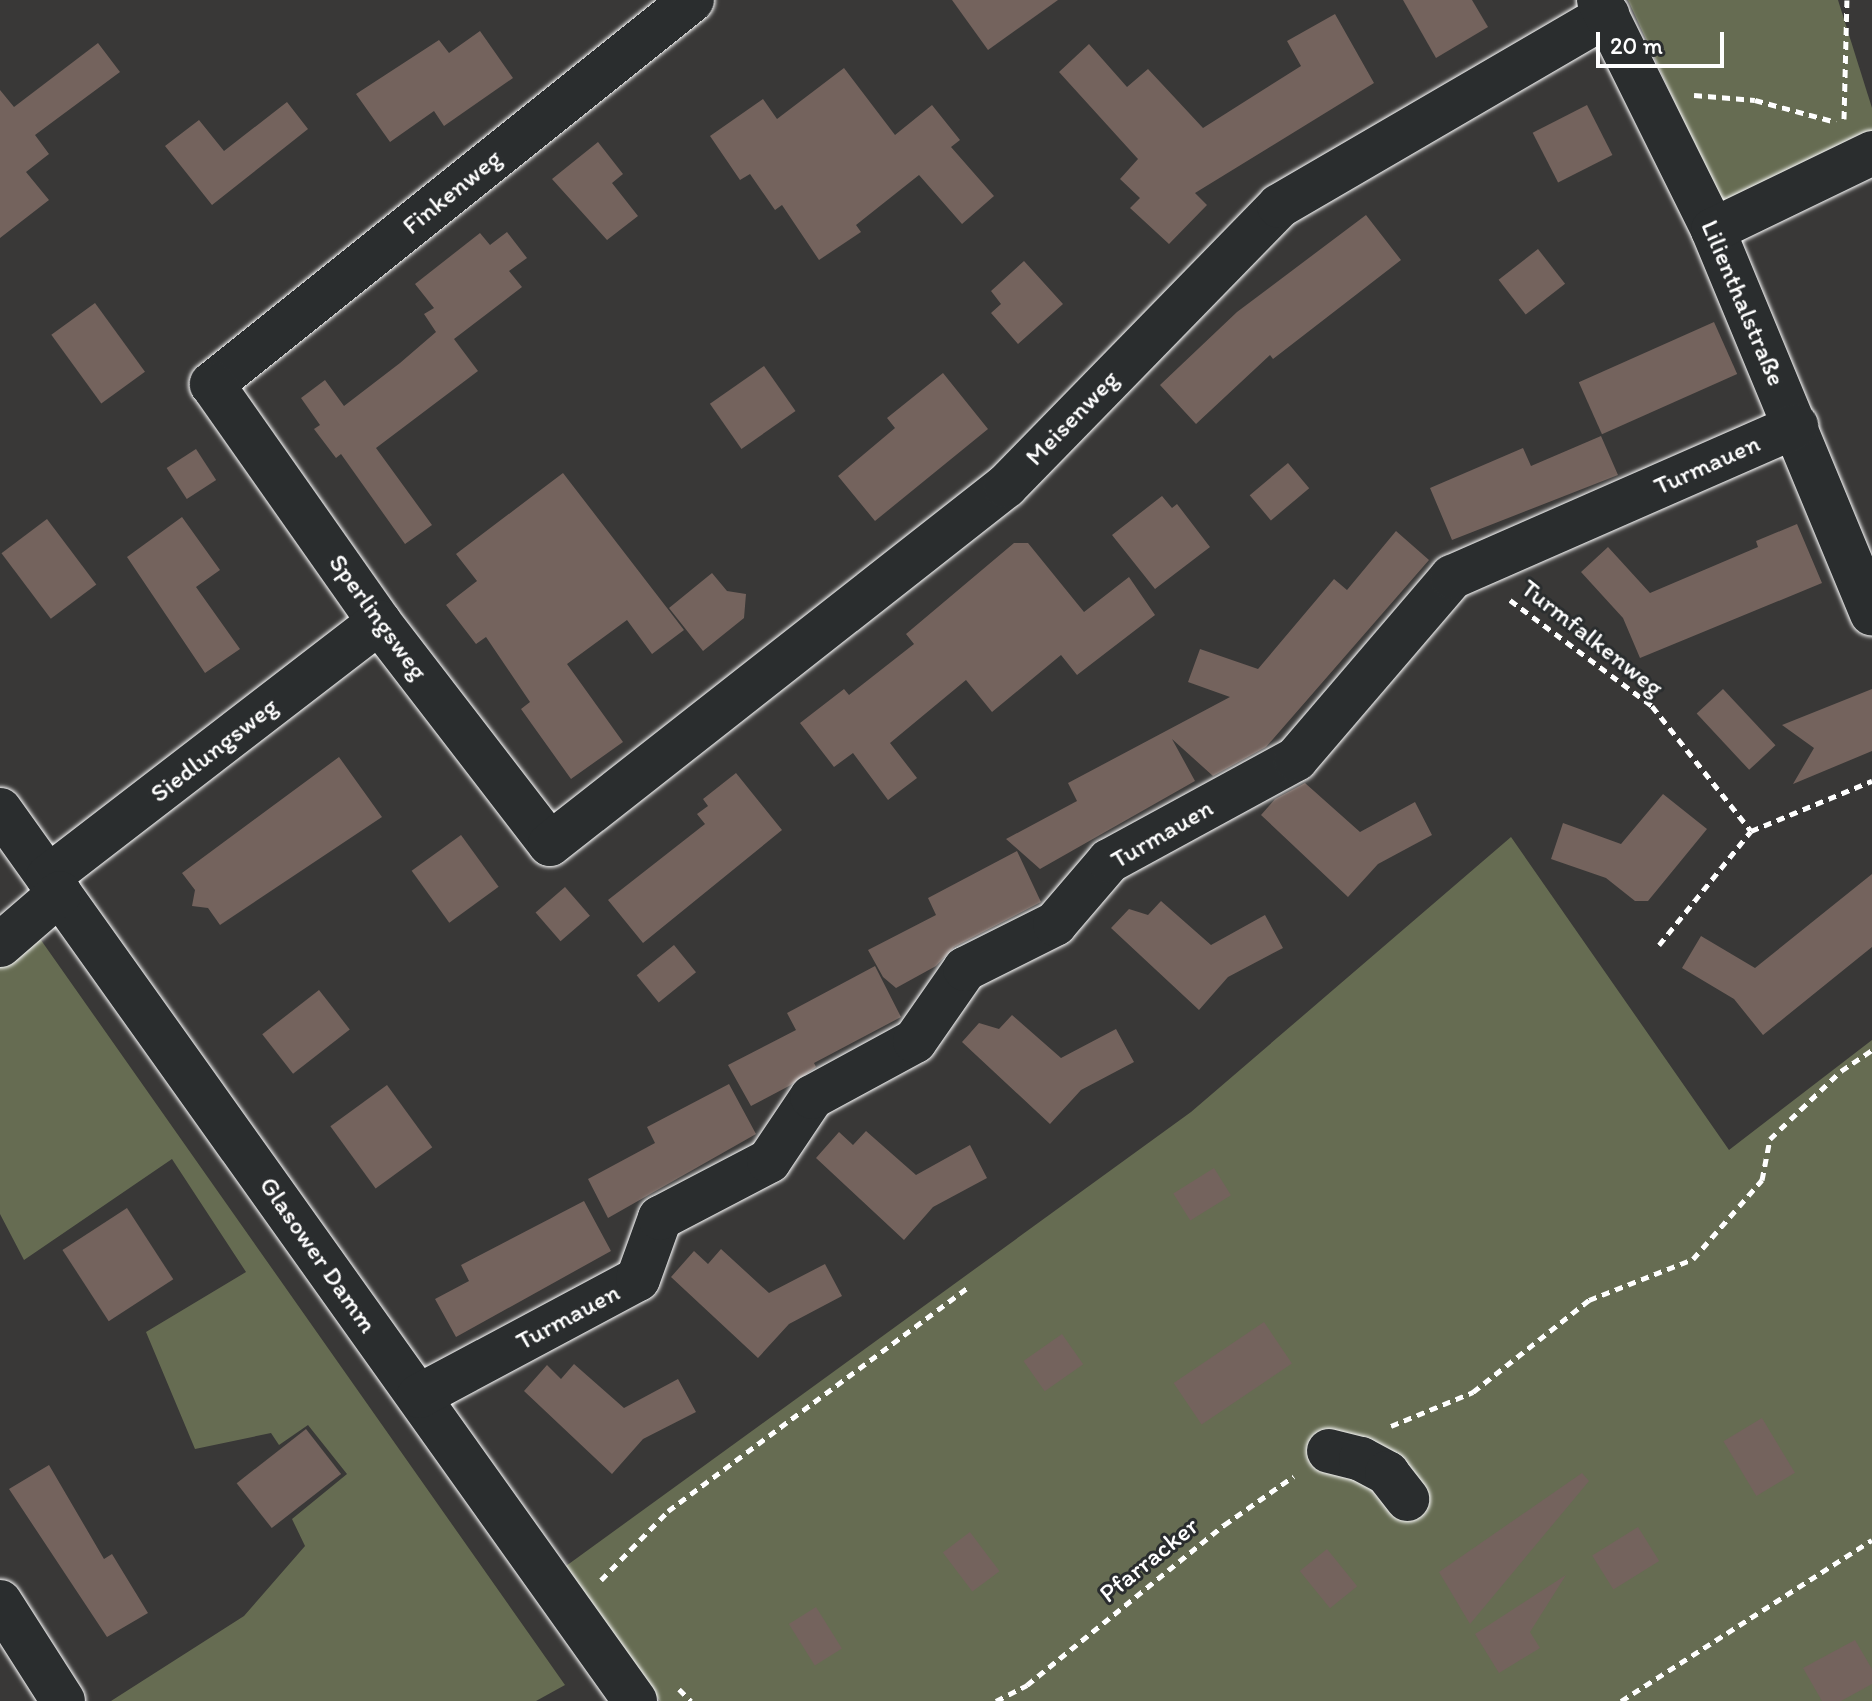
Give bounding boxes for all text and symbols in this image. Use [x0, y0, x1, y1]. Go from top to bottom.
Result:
scale bar [1600, 16, 1728, 66]
text: 20 m [1610, 31, 1663, 60]
street label: Finkenweg [396, 143, 508, 241]
street label: Lilienthalstraße [1694, 215, 1792, 391]
street label: Meisenweg [1019, 364, 1125, 472]
street label: Turmauen [1649, 428, 1765, 502]
street label: Sperlingsweg [322, 548, 434, 686]
street label: Turmfalkenweg [1515, 573, 1669, 703]
street label: Siedlungsweg [144, 691, 284, 809]
street label: Turmauen [1105, 792, 1219, 876]
street label: Glasower Damm [253, 1171, 383, 1339]
street label: Turmauen [511, 1277, 625, 1357]
street label: Pfarracker [1093, 1510, 1205, 1610]

